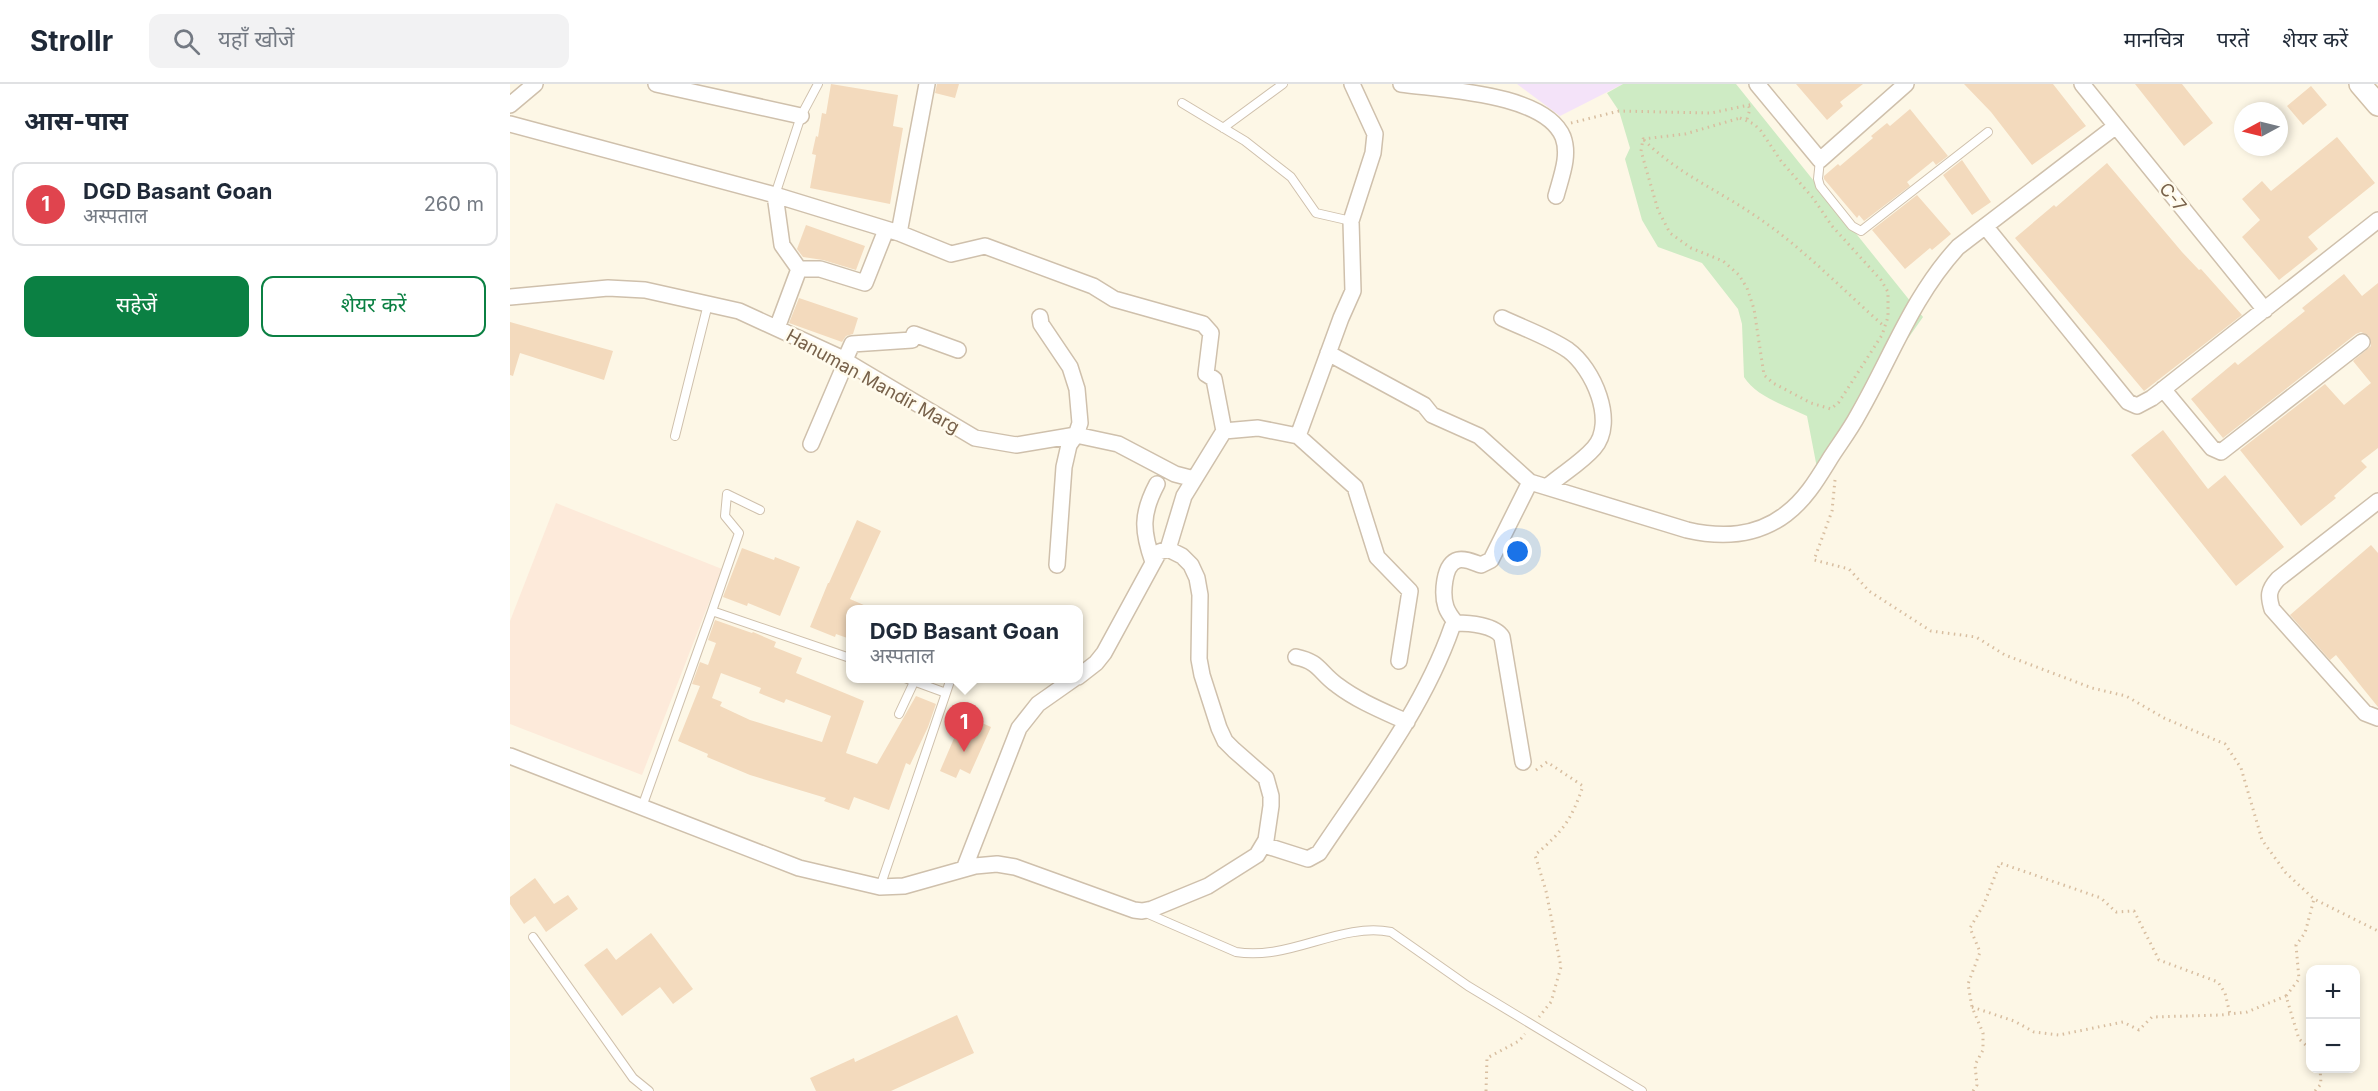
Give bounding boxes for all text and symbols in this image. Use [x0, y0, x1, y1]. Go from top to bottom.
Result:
search box [149, 14, 569, 68]
text: Strollr [30, 24, 113, 58]
icon: search [170, 25, 203, 58]
text: यहाँ खोजें [218, 26, 294, 52]
text: मानचित्र [2124, 27, 2184, 52]
text: परतें [2217, 27, 2249, 52]
text: शेयर करें [2282, 27, 2348, 52]
north arrow [2234, 102, 2288, 156]
text: आस-पास [24, 105, 128, 136]
text: DGD Basant Goan [83, 178, 273, 204]
street label: C-7 [2155, 178, 2191, 216]
text: 1 [41, 192, 50, 216]
text: 260 m [424, 192, 484, 216]
text: अस्पताल [83, 204, 148, 228]
button: सहेजें [24, 276, 249, 337]
button: शेयर करें [261, 276, 486, 337]
street label: Hanuman Mandir Marg [783, 325, 963, 437]
your location [1503, 537, 1532, 566]
popup [846, 605, 1083, 683]
text: DGD Basant Goan [870, 618, 1059, 644]
text: अस्पताल [870, 644, 934, 668]
pin: 1 [944, 702, 984, 752]
map controls [2306, 965, 2360, 1073]
button: + [2306, 965, 2360, 1019]
button: − [2306, 1019, 2360, 1073]

